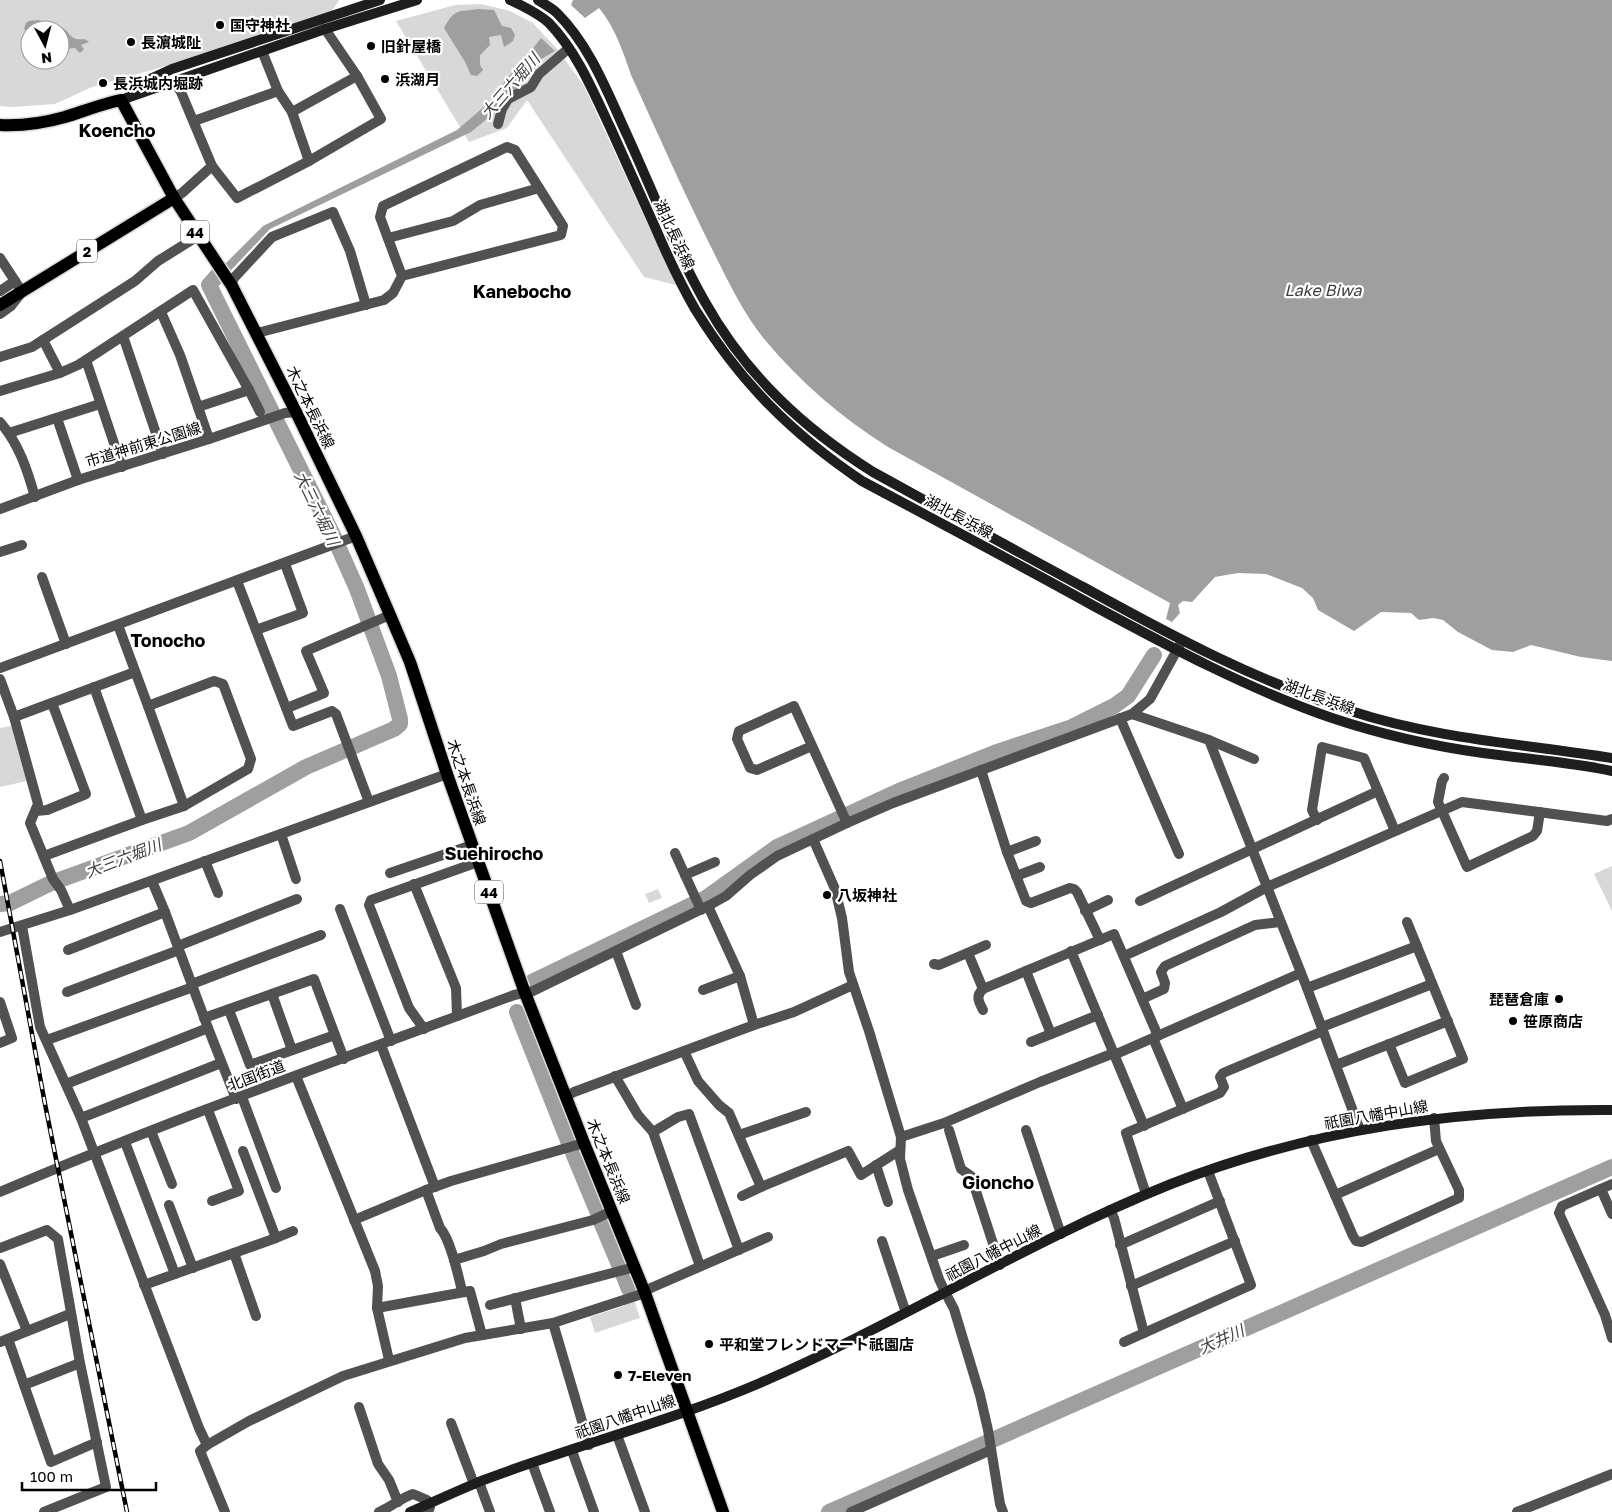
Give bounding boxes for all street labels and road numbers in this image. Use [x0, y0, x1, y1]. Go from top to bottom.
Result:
street label: 湖北長浜線 [651, 196, 699, 272]
road number: 44 [181, 220, 209, 243]
road number: 2 [77, 240, 97, 262]
street label: 木之本長浜線 [283, 363, 339, 451]
street label: 市道神前東公園線 [83, 418, 203, 470]
street label: 湖北長浜線 [922, 490, 996, 542]
street label: 湖北長浜線 [1281, 675, 1357, 717]
street label: 木之本長浜線 [444, 737, 490, 827]
road number: 44 [475, 880, 503, 904]
street label: 北国街道 [225, 1056, 287, 1094]
street label: 祇園八幡中山線 [1323, 1096, 1429, 1132]
street label: 木之本長浜線 [584, 1116, 634, 1206]
street label: 祇園八幡中山線 [942, 1220, 1044, 1284]
street label: 祇園八幡中山線 [572, 1390, 678, 1442]

